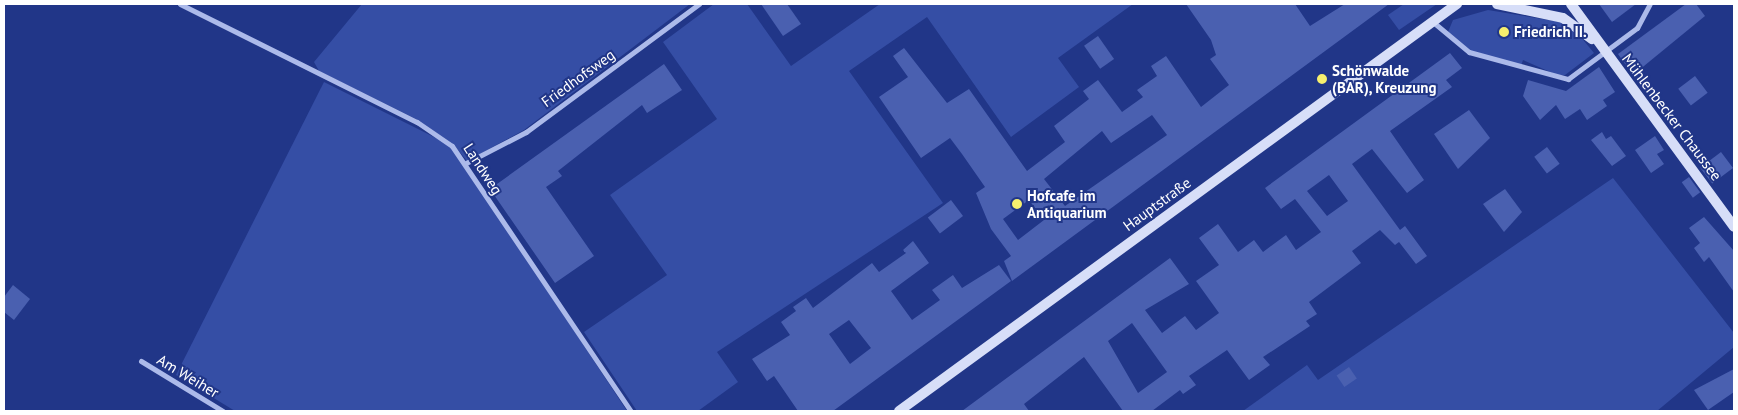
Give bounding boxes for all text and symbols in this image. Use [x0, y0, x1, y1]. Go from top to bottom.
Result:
place label: Friedrich II. [1514, 23, 1587, 41]
marker: Friedrich II. [1498, 26, 1510, 38]
street label: Friedhofsweg [538, 45, 618, 111]
street label: Mühlenbecker Chaussee [1618, 50, 1726, 184]
place label: Schönwalde (BAR), Kreuzung [1332, 61, 1437, 96]
marker: Schönwalde (BAR), Kreuzung [1316, 73, 1328, 85]
street label: Landweg [460, 140, 506, 198]
street label: Hauptstraße [1120, 173, 1194, 235]
place label: Hofcafe im Antiquarium [1027, 186, 1107, 221]
marker: Hofcafe im Antiquarium [1011, 198, 1023, 210]
street label: Am Weiher [154, 350, 222, 402]

